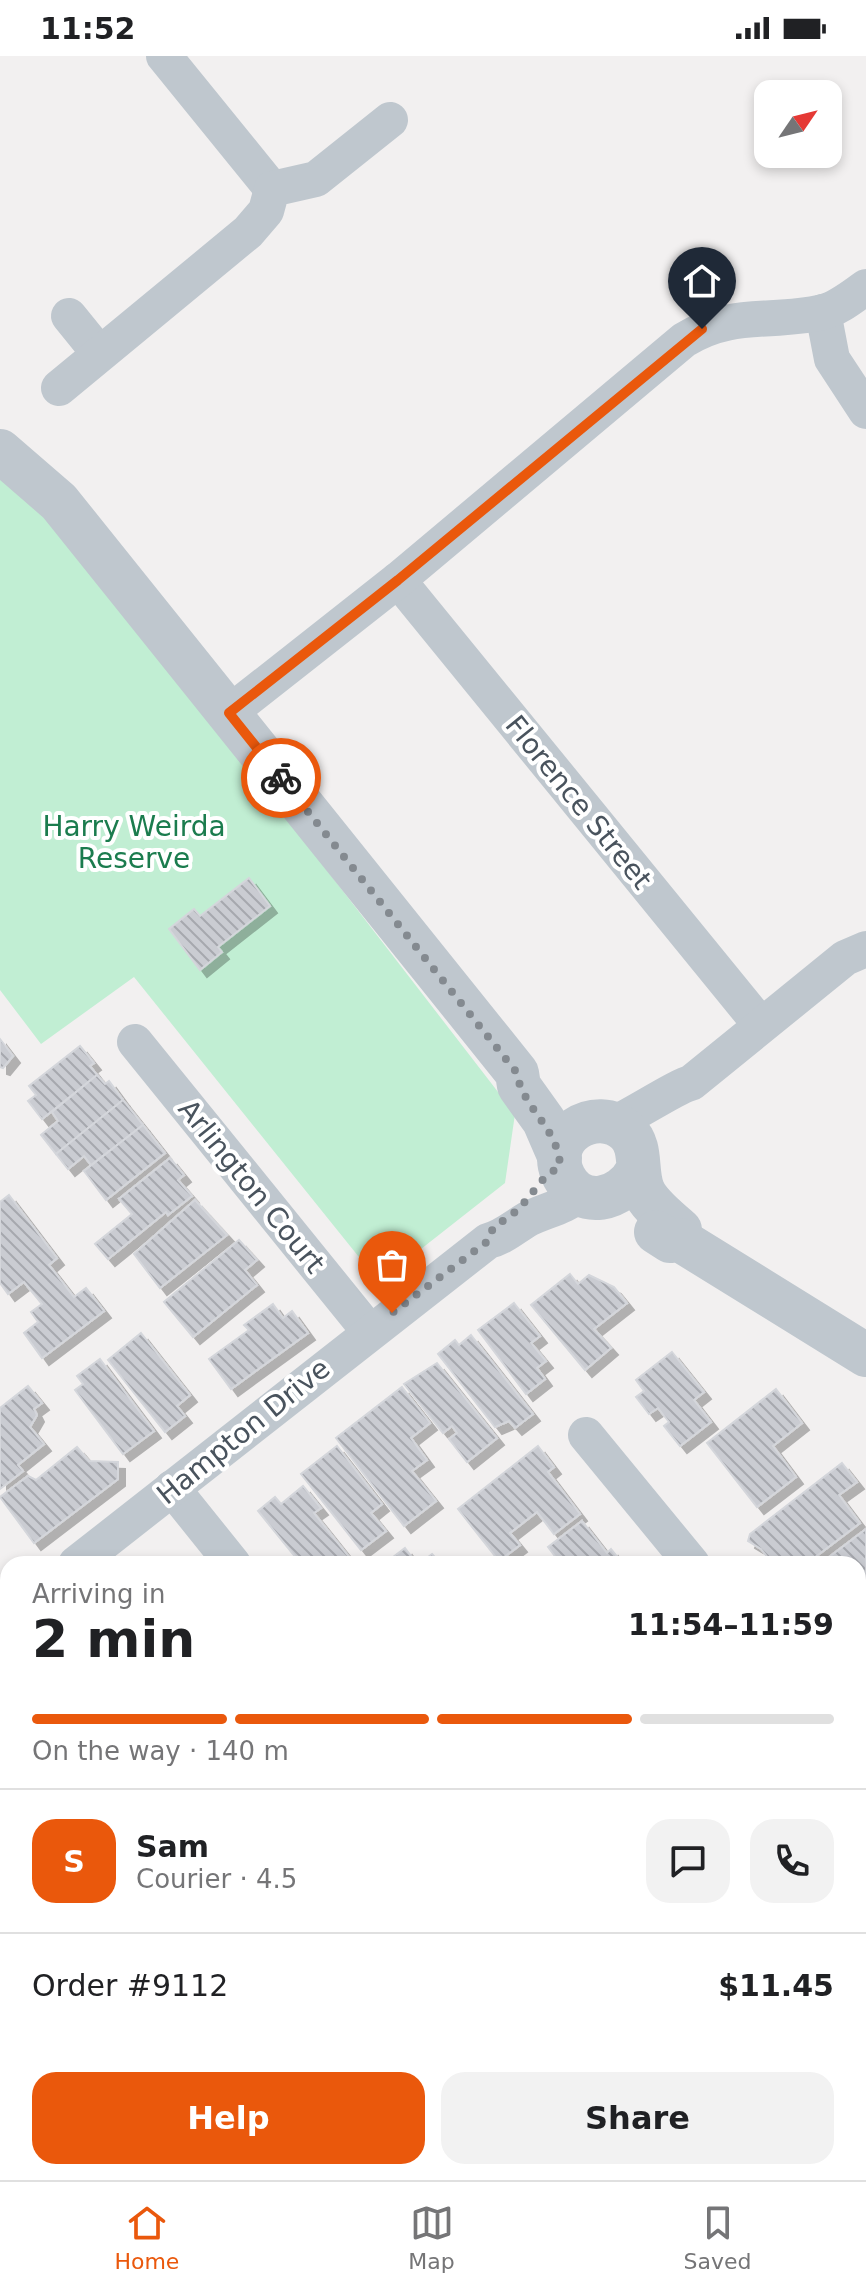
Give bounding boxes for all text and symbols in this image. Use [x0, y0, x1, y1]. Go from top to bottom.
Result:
text: 11:52 [40, 11, 136, 46]
north arrow [754, 80, 842, 168]
map controls [754, 80, 842, 168]
pin [668, 247, 736, 329]
icon: home [680, 259, 724, 303]
street label: Florence Street [499, 709, 659, 896]
courier [241, 738, 321, 818]
icon: bike [259, 756, 303, 800]
park label: Harry Weirda Reserve [42, 810, 226, 875]
street label: Arlington Court [172, 1093, 332, 1280]
pin [358, 1231, 426, 1313]
icon: bag [370, 1243, 414, 1287]
street label: Hampton Drive [150, 1352, 336, 1511]
text: Arriving in [32, 1579, 166, 1609]
text: 11:54–11:59 [628, 1607, 834, 1642]
text: 2 min [32, 1609, 195, 1669]
text: On the way · 140 m [32, 1736, 289, 1766]
button: chat [646, 1819, 730, 1903]
button: phone [750, 1819, 834, 1903]
text: Sam [136, 1829, 209, 1864]
text: S [63, 1844, 85, 1879]
text: Courier · 4.5 [136, 1864, 297, 1894]
text: Order #9112 [32, 1968, 228, 2003]
text: $11.45 [718, 1968, 834, 2003]
button: Help [32, 2072, 425, 2164]
button: Share [441, 2072, 834, 2164]
tab: Home [114, 2201, 179, 2274]
tab: Map [408, 2201, 455, 2274]
tab: Saved [684, 2201, 752, 2274]

